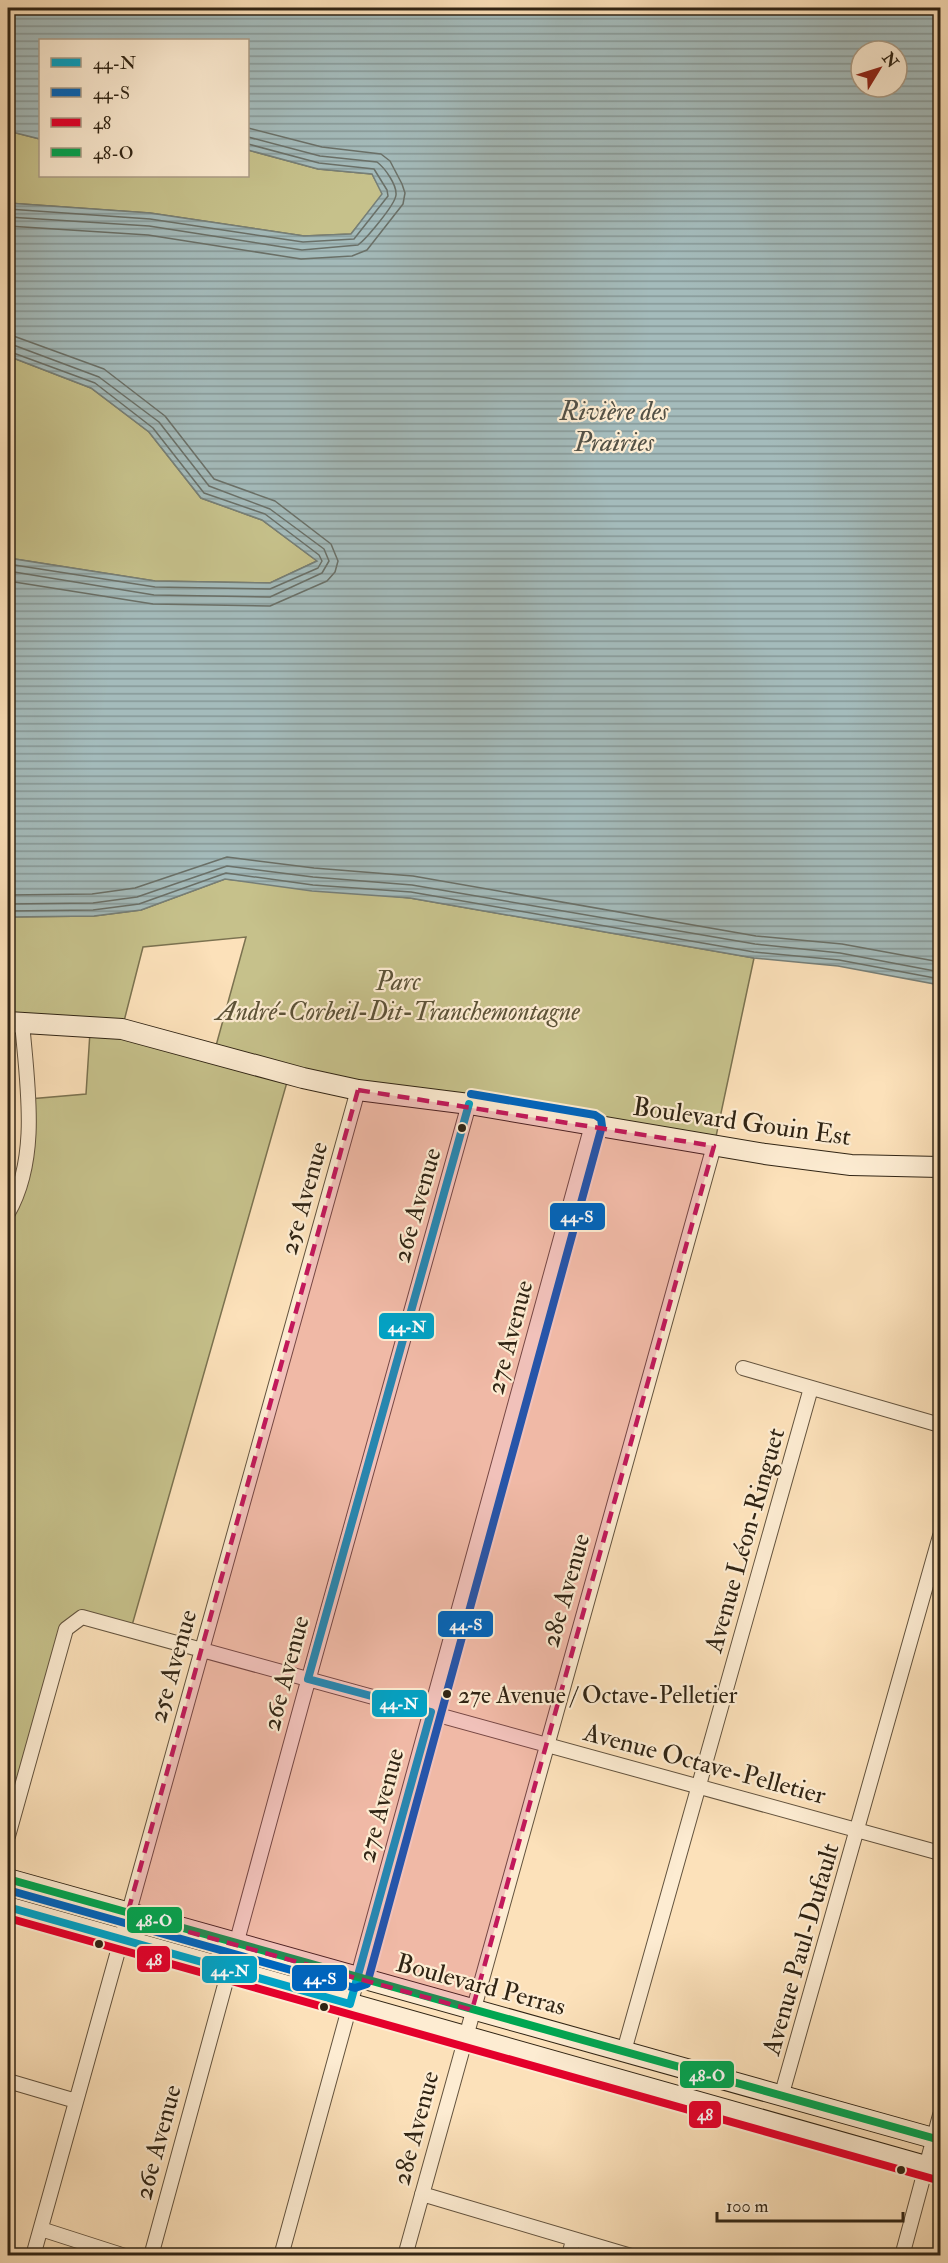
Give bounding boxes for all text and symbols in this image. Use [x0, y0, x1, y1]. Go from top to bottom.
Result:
legend [39, 39, 249, 177]
north arrow [849, 39, 909, 99]
text: N [877, 48, 903, 73]
text: 44-N [93, 52, 136, 75]
text: 44-S [93, 82, 130, 105]
text: 48 [93, 112, 111, 135]
text: 48-O [93, 142, 133, 165]
water label: Rivière des Prairies [559, 395, 669, 459]
park label: Parc André-Corbeil-Dit-Tranchemontagne [213, 966, 580, 1028]
street label: Boulevard Gouin Est [631, 1091, 853, 1153]
unlabelled marker [456, 1122, 468, 1134]
street label: 25e Avenue [273, 1138, 335, 1259]
street label: 26e Avenue [385, 1144, 449, 1266]
line badge: 44-S [549, 1202, 606, 1231]
text: 44-S [560, 1207, 594, 1227]
street label: 27e Avenue [479, 1277, 541, 1398]
line badge: 44-N [378, 1312, 435, 1340]
text: 44-N [387, 1317, 427, 1337]
street label: Avenue Léon-Ringuet [697, 1424, 792, 1657]
street label: 28e Avenue [534, 1530, 597, 1651]
street label: 25e Avenue [142, 1606, 204, 1727]
line badge: 44-S [437, 1610, 494, 1638]
street label: 26e Avenue [255, 1612, 317, 1734]
text: 44-S [449, 1615, 483, 1635]
place label: 27e Avenue / Octave-Pelletier [458, 1680, 738, 1711]
marker: 27e Avenue / Octave-Pelletier [441, 1688, 453, 1700]
line badge: 44-N [371, 1689, 428, 1718]
text: 44-N [379, 1694, 419, 1714]
street label: Avenue Octave-Pelletier [579, 1716, 830, 1812]
street label: 27e Avenue [350, 1745, 412, 1866]
street label: Avenue Paul-Dufault [755, 1839, 847, 2060]
line badge: 48-O [126, 1906, 183, 1934]
text: 48-O [135, 1911, 172, 1931]
unlabelled marker [93, 1938, 105, 1950]
line badge: 48 [136, 1945, 171, 1973]
street label: Boulevard Perras [392, 1947, 569, 2023]
text: 48 [145, 1950, 163, 1970]
line badge: 44-N [201, 1955, 258, 1984]
text: 44-N [210, 1961, 250, 1981]
line badge: 44-S [291, 1964, 348, 1992]
text: 44-S [303, 1969, 337, 1989]
unlabelled marker [318, 2001, 330, 2013]
line badge: 48-O [679, 2060, 735, 2089]
text: 48-O [688, 2066, 725, 2086]
street label: 28e Avenue [385, 2067, 447, 2189]
street label: 26e Avenue [127, 2081, 189, 2203]
line badge: 48 [688, 2100, 722, 2129]
text: 48 [696, 2105, 714, 2125]
unlabelled marker [895, 2164, 907, 2176]
scale bar [717, 2185, 903, 2223]
text: 100 m [726, 2195, 769, 2218]

